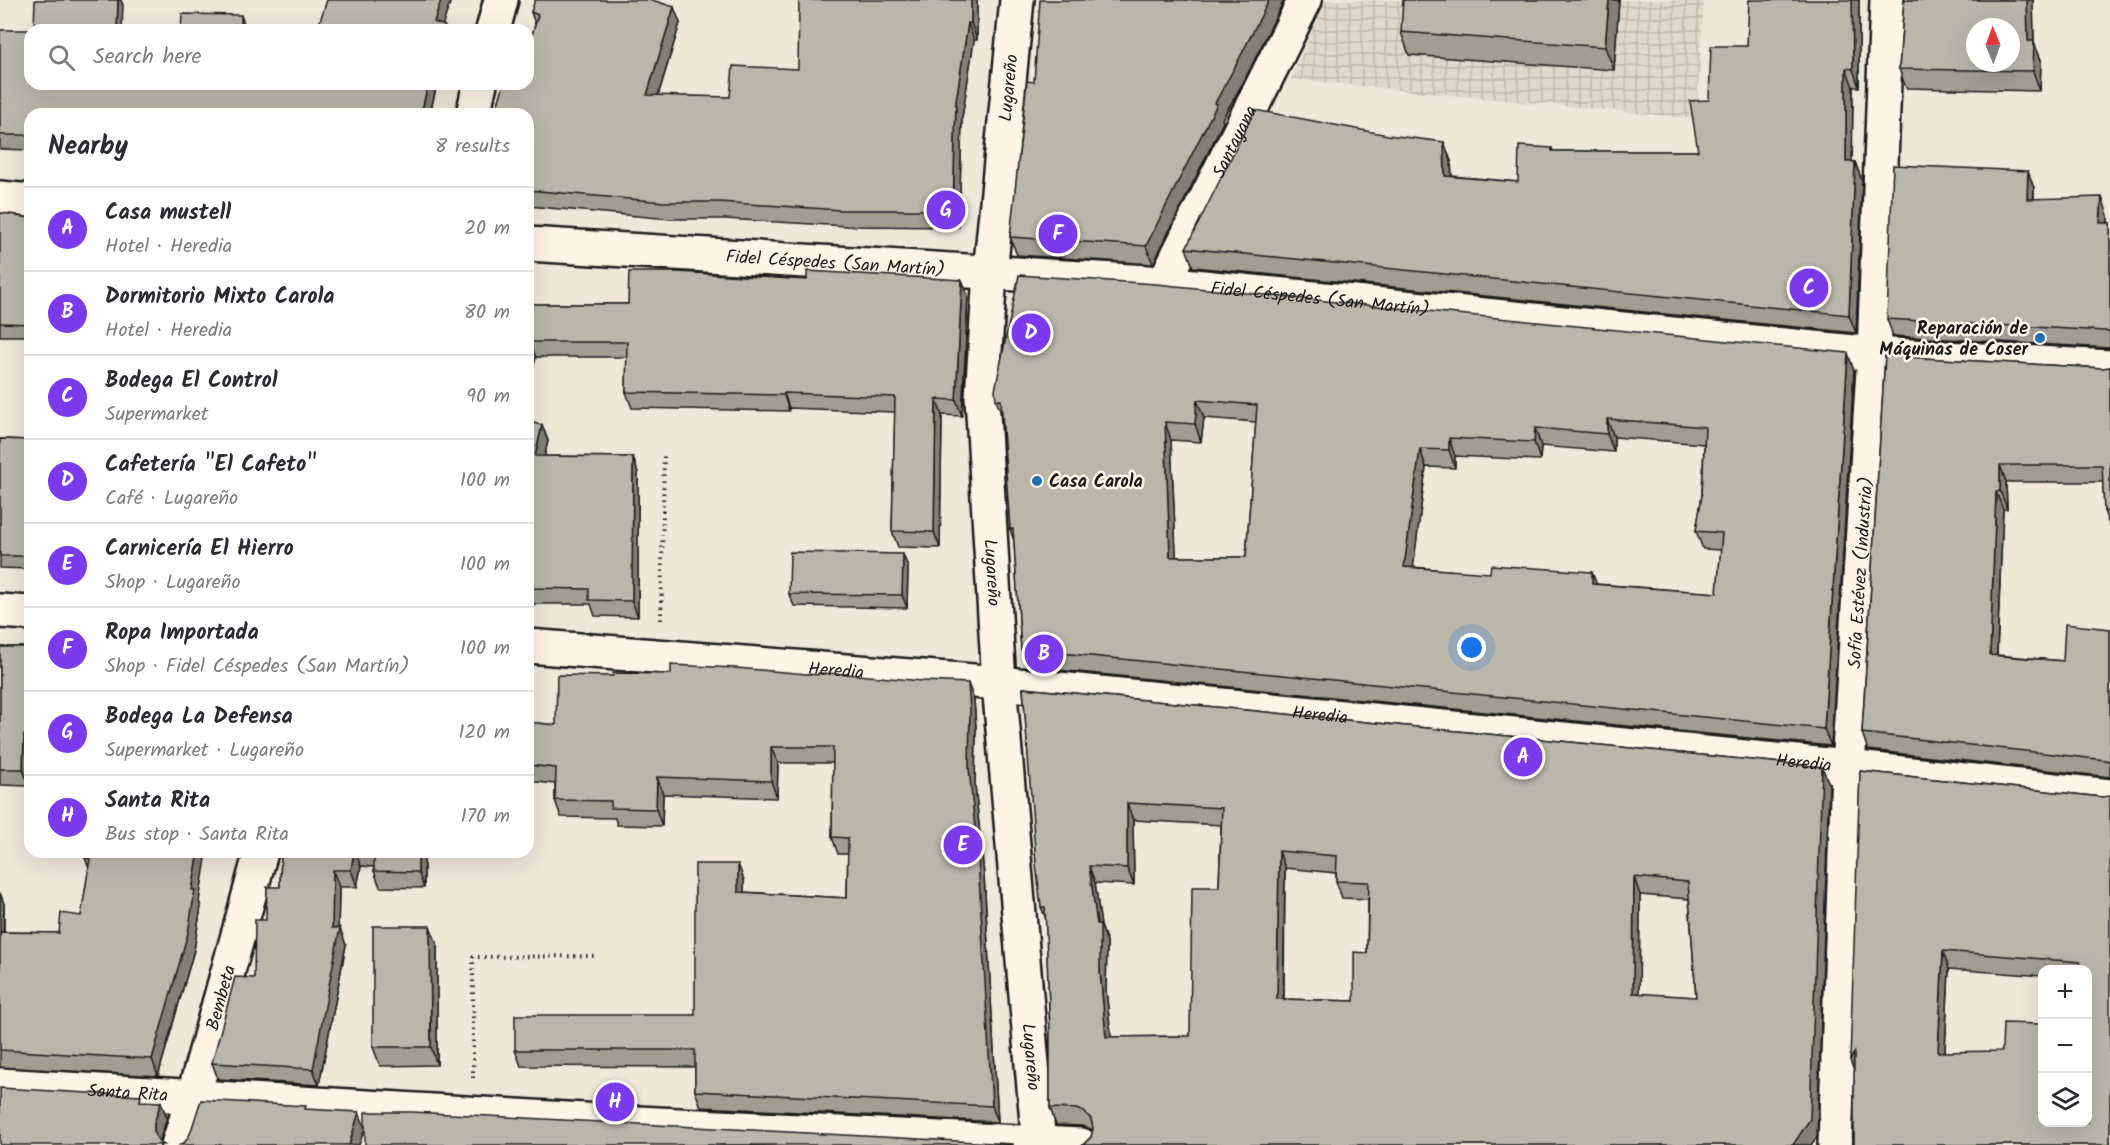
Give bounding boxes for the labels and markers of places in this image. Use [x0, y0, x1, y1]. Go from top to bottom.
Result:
pin: G [926, 188, 966, 232]
pin: F [1038, 212, 1078, 256]
pin: C [1790, 266, 1828, 310]
pin: D [1012, 310, 1050, 356]
place label: Reparación de Máquinas de Coser [1879, 315, 2029, 365]
marker: Reparación de Máquinas de Coser [2033, 331, 2047, 345]
place label: Casa Carola [1049, 468, 1143, 497]
marker: Casa Carola [1030, 474, 1044, 488]
pin: B [1024, 632, 1064, 676]
pin: A [1504, 734, 1543, 780]
pin: E [944, 822, 982, 868]
pin: H [596, 1080, 634, 1124]

